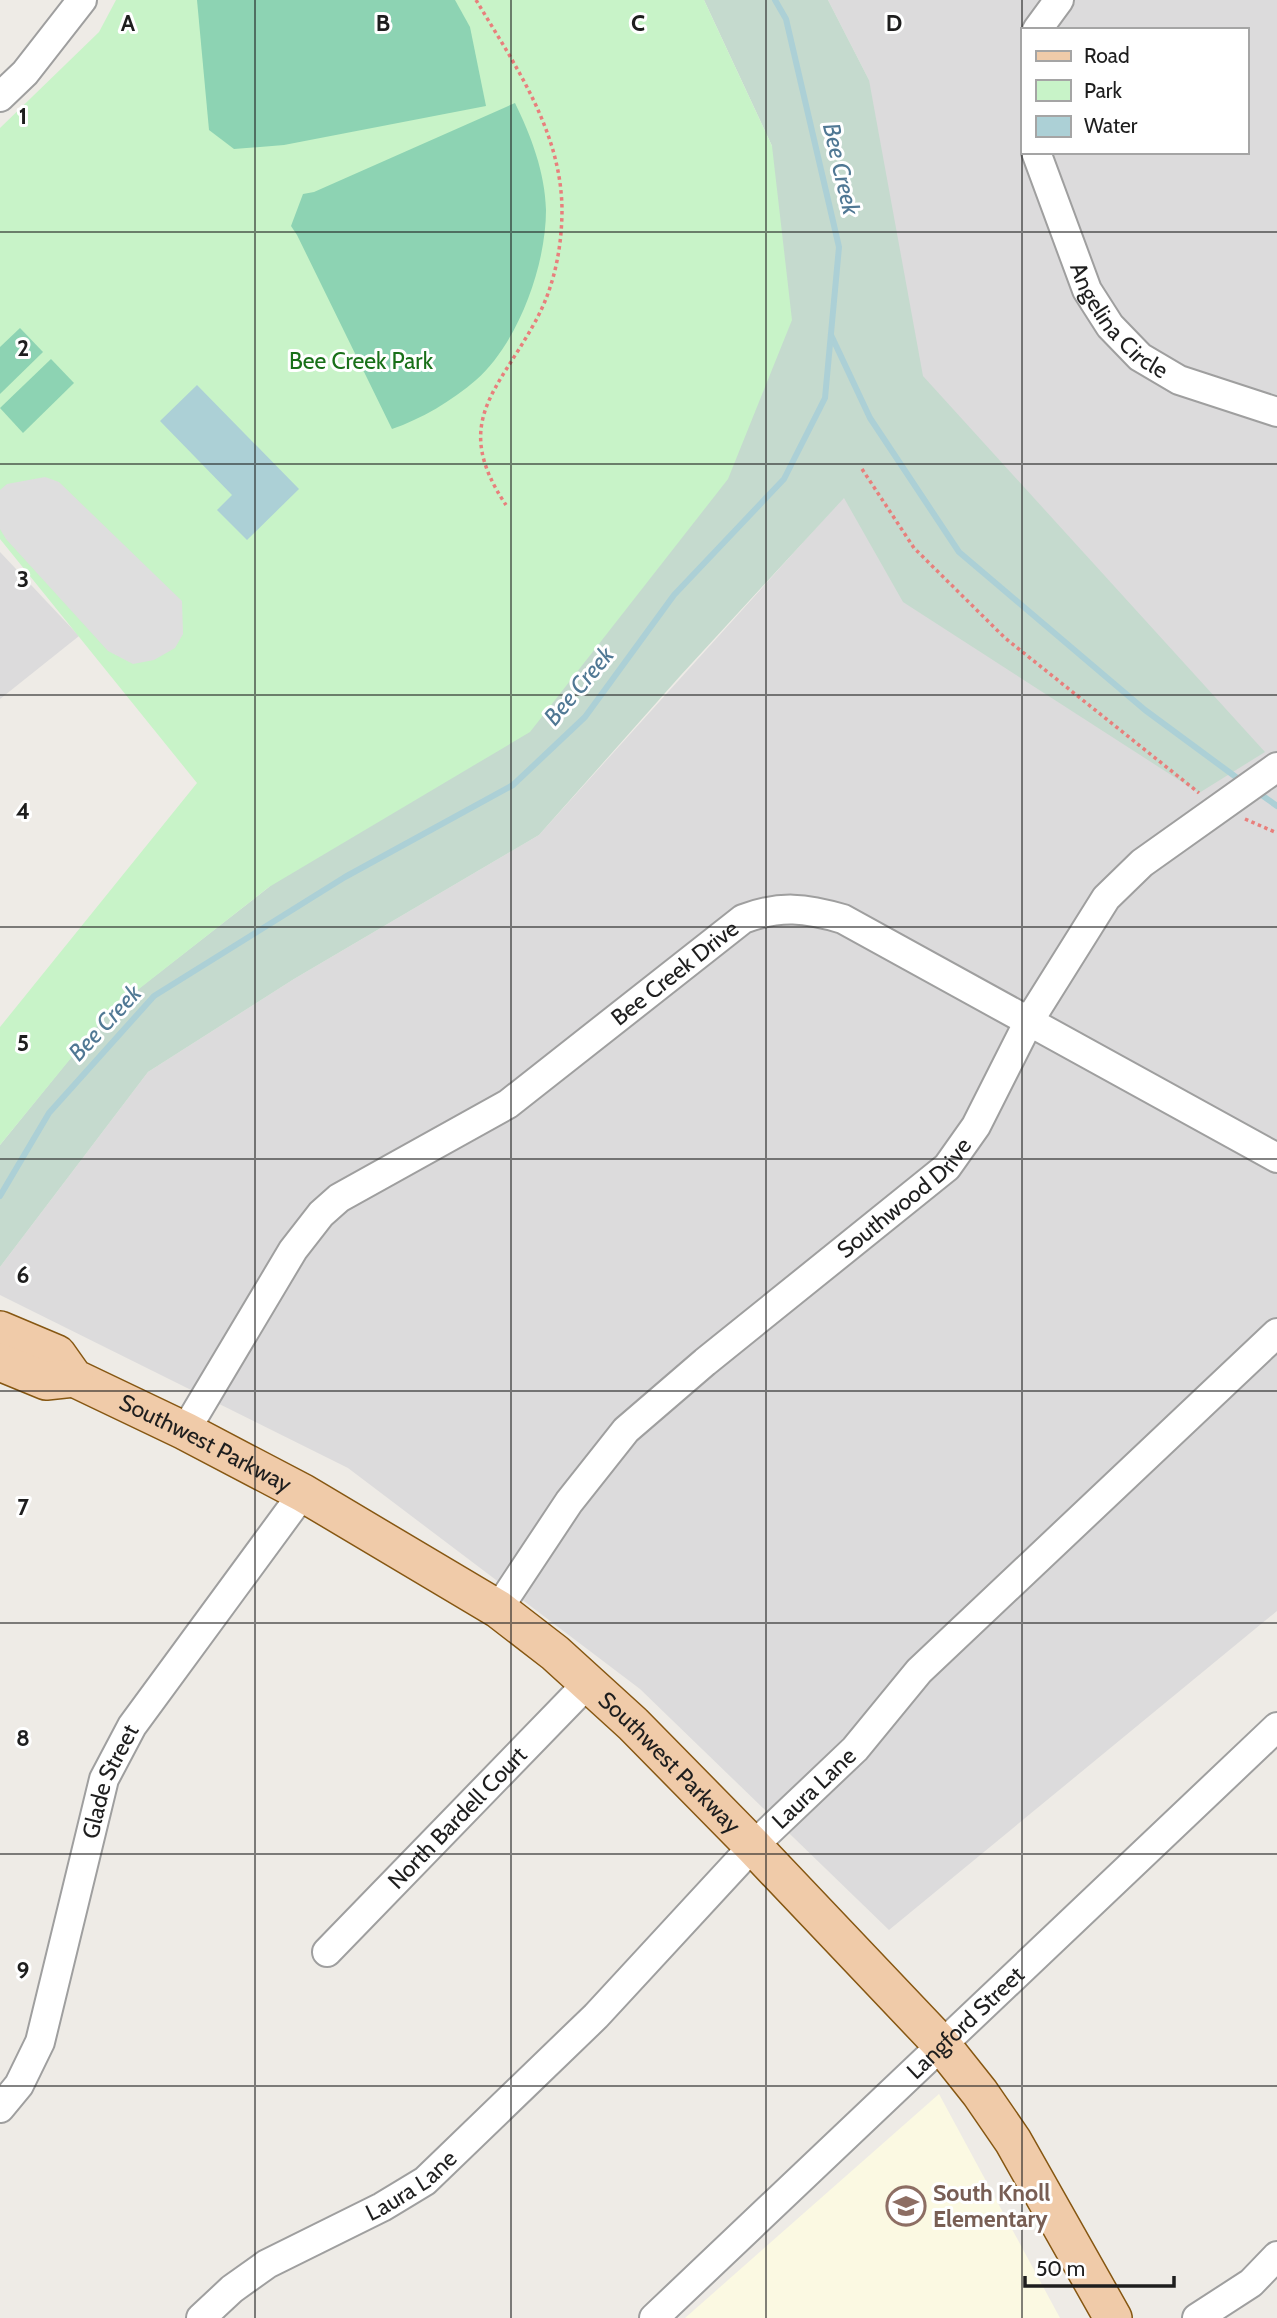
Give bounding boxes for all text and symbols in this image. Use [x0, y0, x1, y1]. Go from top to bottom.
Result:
text: A [121, 9, 136, 37]
text: B [376, 9, 390, 37]
text: C [631, 9, 645, 37]
text: D [886, 9, 902, 37]
legend [1021, 28, 1249, 154]
text: Road [1084, 43, 1130, 68]
text: Park [1084, 78, 1122, 103]
text: 1 [19, 102, 27, 130]
text: Water [1084, 113, 1138, 138]
water label: Bee Creek [817, 120, 866, 218]
street label: Angelina Circle [1064, 259, 1173, 384]
text: 2 [17, 334, 29, 362]
park label: Bee Creek Park [289, 347, 434, 375]
text: 3 [17, 565, 29, 593]
water label: Bee Creek [537, 640, 620, 731]
text: 4 [16, 797, 30, 825]
street label: Bee Creek Drive [605, 914, 744, 1031]
water label: Bee Creek [62, 978, 148, 1067]
text: 5 [17, 1029, 29, 1057]
street label: Southwood Drive [831, 1132, 977, 1264]
text: 6 [17, 1261, 29, 1289]
street label: Southwest Parkway [115, 1388, 297, 1499]
text: 7 [17, 1493, 29, 1521]
street label: Southwest Parkway [593, 1686, 747, 1839]
street label: Glade Street [76, 1719, 145, 1841]
text: 8 [16, 1724, 30, 1752]
street label: North Bardell Court [382, 1741, 533, 1895]
street label: Laura Lane [766, 1742, 862, 1835]
text: 9 [17, 1956, 29, 1984]
street label: Langford Street [901, 1960, 1030, 2085]
street label: Laura Lane [361, 2144, 463, 2227]
place label: South Knoll Elementary [933, 2179, 1050, 2233]
school or university icon: South Knoll Elementary [885, 2185, 927, 2227]
scale bar [1025, 2244, 1174, 2288]
text: 50 m [1036, 2256, 1085, 2281]

